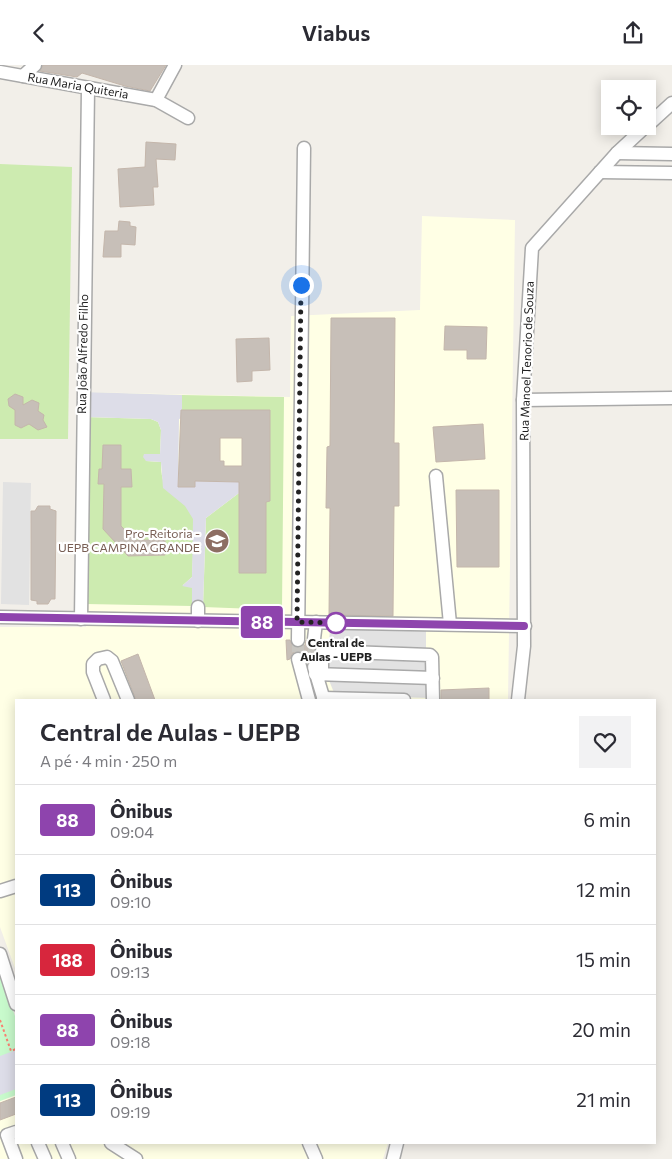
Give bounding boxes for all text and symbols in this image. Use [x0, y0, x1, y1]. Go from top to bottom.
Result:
icon: back [25, 19, 53, 47]
text: Viabus [302, 19, 370, 46]
icon: share [619, 19, 647, 47]
street label: Rua Maria Quiteria [27, 69, 130, 101]
map controls [601, 80, 656, 135]
button: locate [601, 80, 656, 135]
your location [289, 273, 314, 298]
street label: Rua Manoel Tenorio de Souza [516, 281, 536, 441]
street label: Rua João Alfredo Filho [74, 294, 91, 414]
place label: Pro-Reitoria - UEPB CAMPINA GRANDE [58, 526, 200, 554]
school or university icon: Pro-Reitoria - UEPB CAMPINA GRANDE [204, 528, 230, 554]
line badge: 88 [240, 606, 284, 638]
text: 88 [251, 611, 273, 633]
marker: Central de Aulas - UEPB [325, 612, 347, 634]
place label: Central de Aulas - UEPB [300, 635, 372, 663]
button: heart [579, 716, 631, 768]
text: Central de Aulas - UEPB [40, 717, 300, 746]
text: A pé · 4 min · 250 m [40, 751, 177, 770]
text: Ônibus [110, 799, 173, 822]
text: 6 min [583, 808, 631, 831]
text: 88 [56, 809, 79, 831]
text: 09:04 [110, 822, 154, 841]
text: Ônibus [110, 869, 173, 892]
text: 12 min [576, 878, 631, 901]
text: 113 [54, 879, 81, 901]
text: 09:10 [110, 892, 151, 911]
text: Ônibus [110, 939, 173, 962]
text: 15 min [576, 948, 631, 971]
text: 188 [52, 949, 83, 971]
text: 09:13 [110, 962, 150, 981]
text: Ônibus [110, 1009, 173, 1032]
text: 20 min [572, 1018, 631, 1041]
text: 88 [56, 1019, 79, 1041]
text: 09:18 [110, 1032, 150, 1051]
text: Ônibus [110, 1079, 173, 1102]
text: 21 min [576, 1088, 631, 1111]
text: 113 [54, 1089, 81, 1111]
text: 09:19 [110, 1102, 150, 1121]

